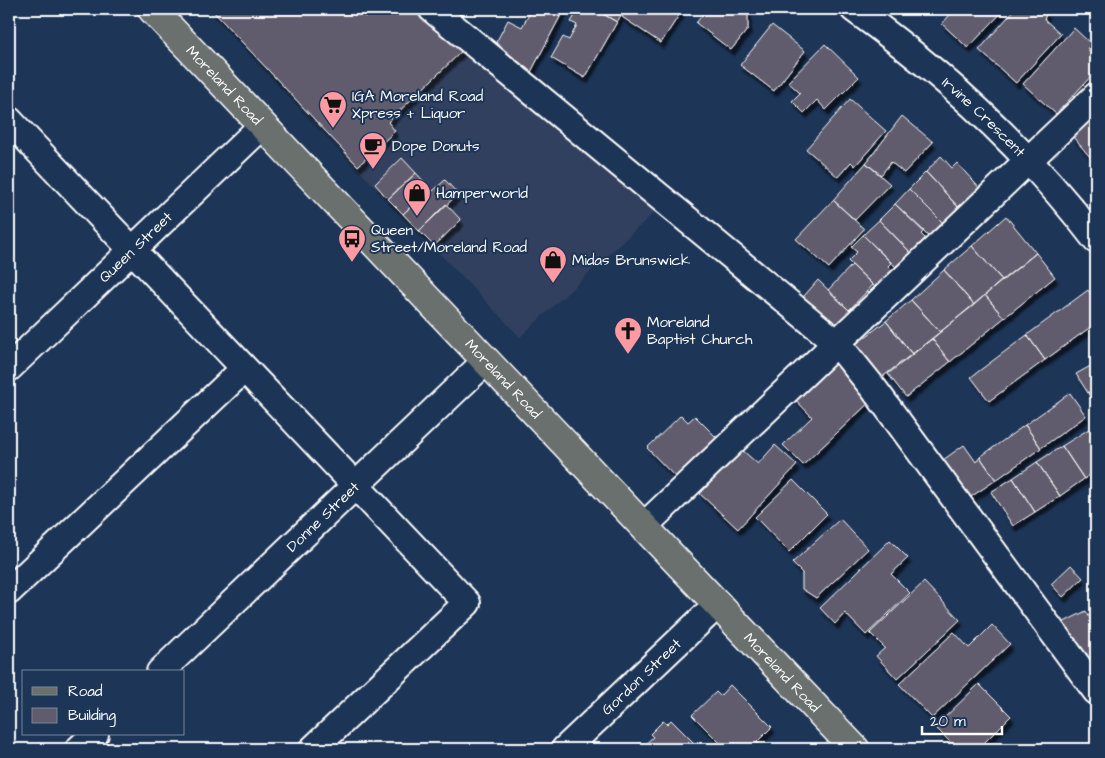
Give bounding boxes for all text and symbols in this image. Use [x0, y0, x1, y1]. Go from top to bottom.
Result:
street label: Moreland Road [181, 41, 267, 130]
street label: Irvine Crescent [937, 72, 1030, 162]
place label: IGA Moreland Road Xpress + Liquor [352, 86, 483, 124]
supermarket icon: IGA Moreland Road Xpress + Liquor [318, 90, 348, 129]
cafe icon: Dope Donuts [358, 131, 388, 170]
place label: Dope Donuts [392, 136, 480, 157]
shop icon: Hamperworld [402, 178, 432, 217]
place label: Hamperworld [436, 183, 528, 204]
street label: Queen Street [94, 207, 177, 288]
place label: Queen Street/Moreland Road [371, 220, 527, 258]
bus stop icon: Queen Street/Moreland Road [337, 224, 367, 263]
shop icon: Midas Brunswick [538, 245, 568, 284]
place label: Midas Brunswick [572, 250, 690, 271]
place label: Moreland Baptist Church [647, 312, 753, 350]
church icon: Moreland Baptist Church [613, 316, 643, 355]
street label: Moreland Road [460, 335, 546, 424]
street label: Donne Street [282, 477, 364, 557]
street label: Moreland Road [739, 628, 825, 717]
street label: Gordon Street [597, 634, 686, 720]
legend [22, 670, 185, 736]
text: Road [68, 681, 103, 702]
scale bar [922, 703, 1002, 735]
text: Building [68, 705, 116, 727]
text: 20 m [930, 711, 966, 732]

